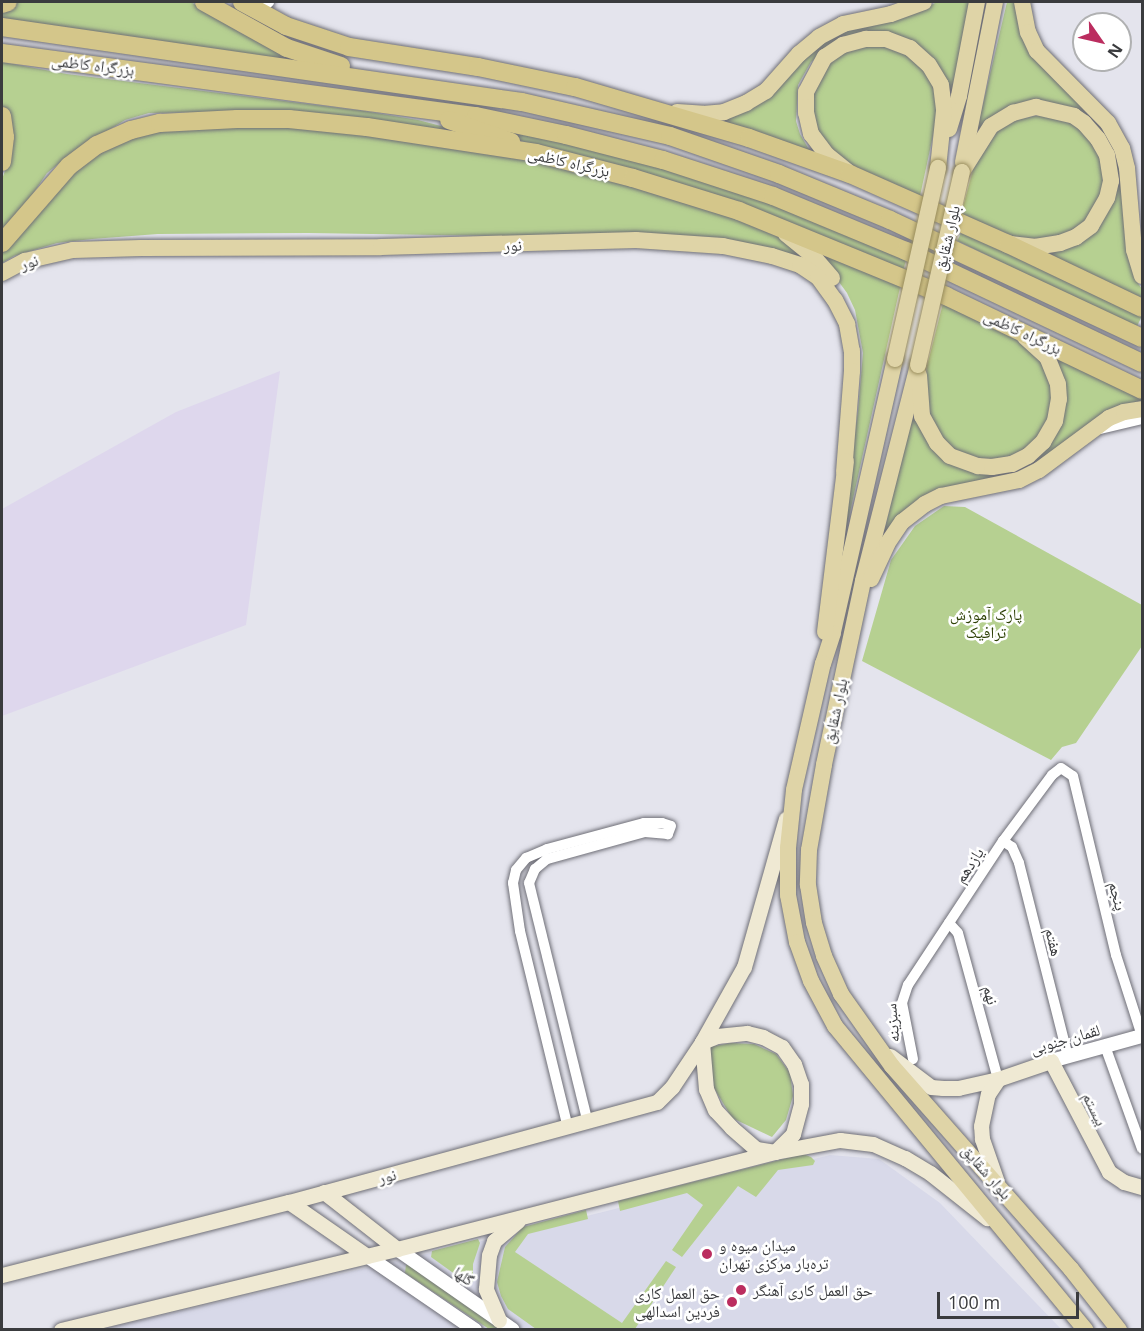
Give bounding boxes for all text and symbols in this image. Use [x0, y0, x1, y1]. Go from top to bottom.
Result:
north arrow [1072, 12, 1132, 72]
text: N [1103, 39, 1128, 62]
street label: بزرگراه کاظمی [50, 50, 136, 80]
street label: بزرگراه کاظمی [526, 143, 612, 181]
street label: بلوار شقایق [930, 203, 964, 273]
street label: نور [504, 235, 522, 255]
street label: نور [17, 250, 41, 274]
street label: بزرگراه کاظمی [981, 306, 1065, 358]
park label: پارک آموزش ترافیک [950, 604, 1022, 642]
street label: بلوار شقایق [819, 676, 851, 746]
street label: یازدهم [950, 844, 988, 886]
street label: پنجم [1105, 879, 1131, 913]
street label: هفتم [1041, 926, 1067, 958]
street label: نهم [979, 983, 1003, 1007]
street label: سبزینه [881, 1003, 903, 1043]
street label: لقمان جنوبی [1028, 1020, 1102, 1058]
street label: بیستم [1079, 1089, 1111, 1129]
street label: بلوار شقایق [958, 1141, 1016, 1203]
street label: نور [376, 1164, 398, 1188]
place label: میدان میوه و تره‌بار مرکزی تهران [719, 1235, 828, 1273]
marker: میدان میوه و تره‌بار مرکزی تهران [700, 1247, 714, 1261]
street label: گلها [450, 1262, 478, 1290]
place label: حق العمل کاری آهنگر [753, 1280, 873, 1300]
scale bar [940, 1280, 1082, 1318]
place label: حق العمل کاری فردین اسدالهی [635, 1283, 720, 1321]
marker: حق العمل کاری آهنگر [734, 1283, 748, 1297]
text: 100 m [948, 1290, 1000, 1314]
marker: حق العمل کاری فردین اسدالهی [725, 1295, 739, 1309]

